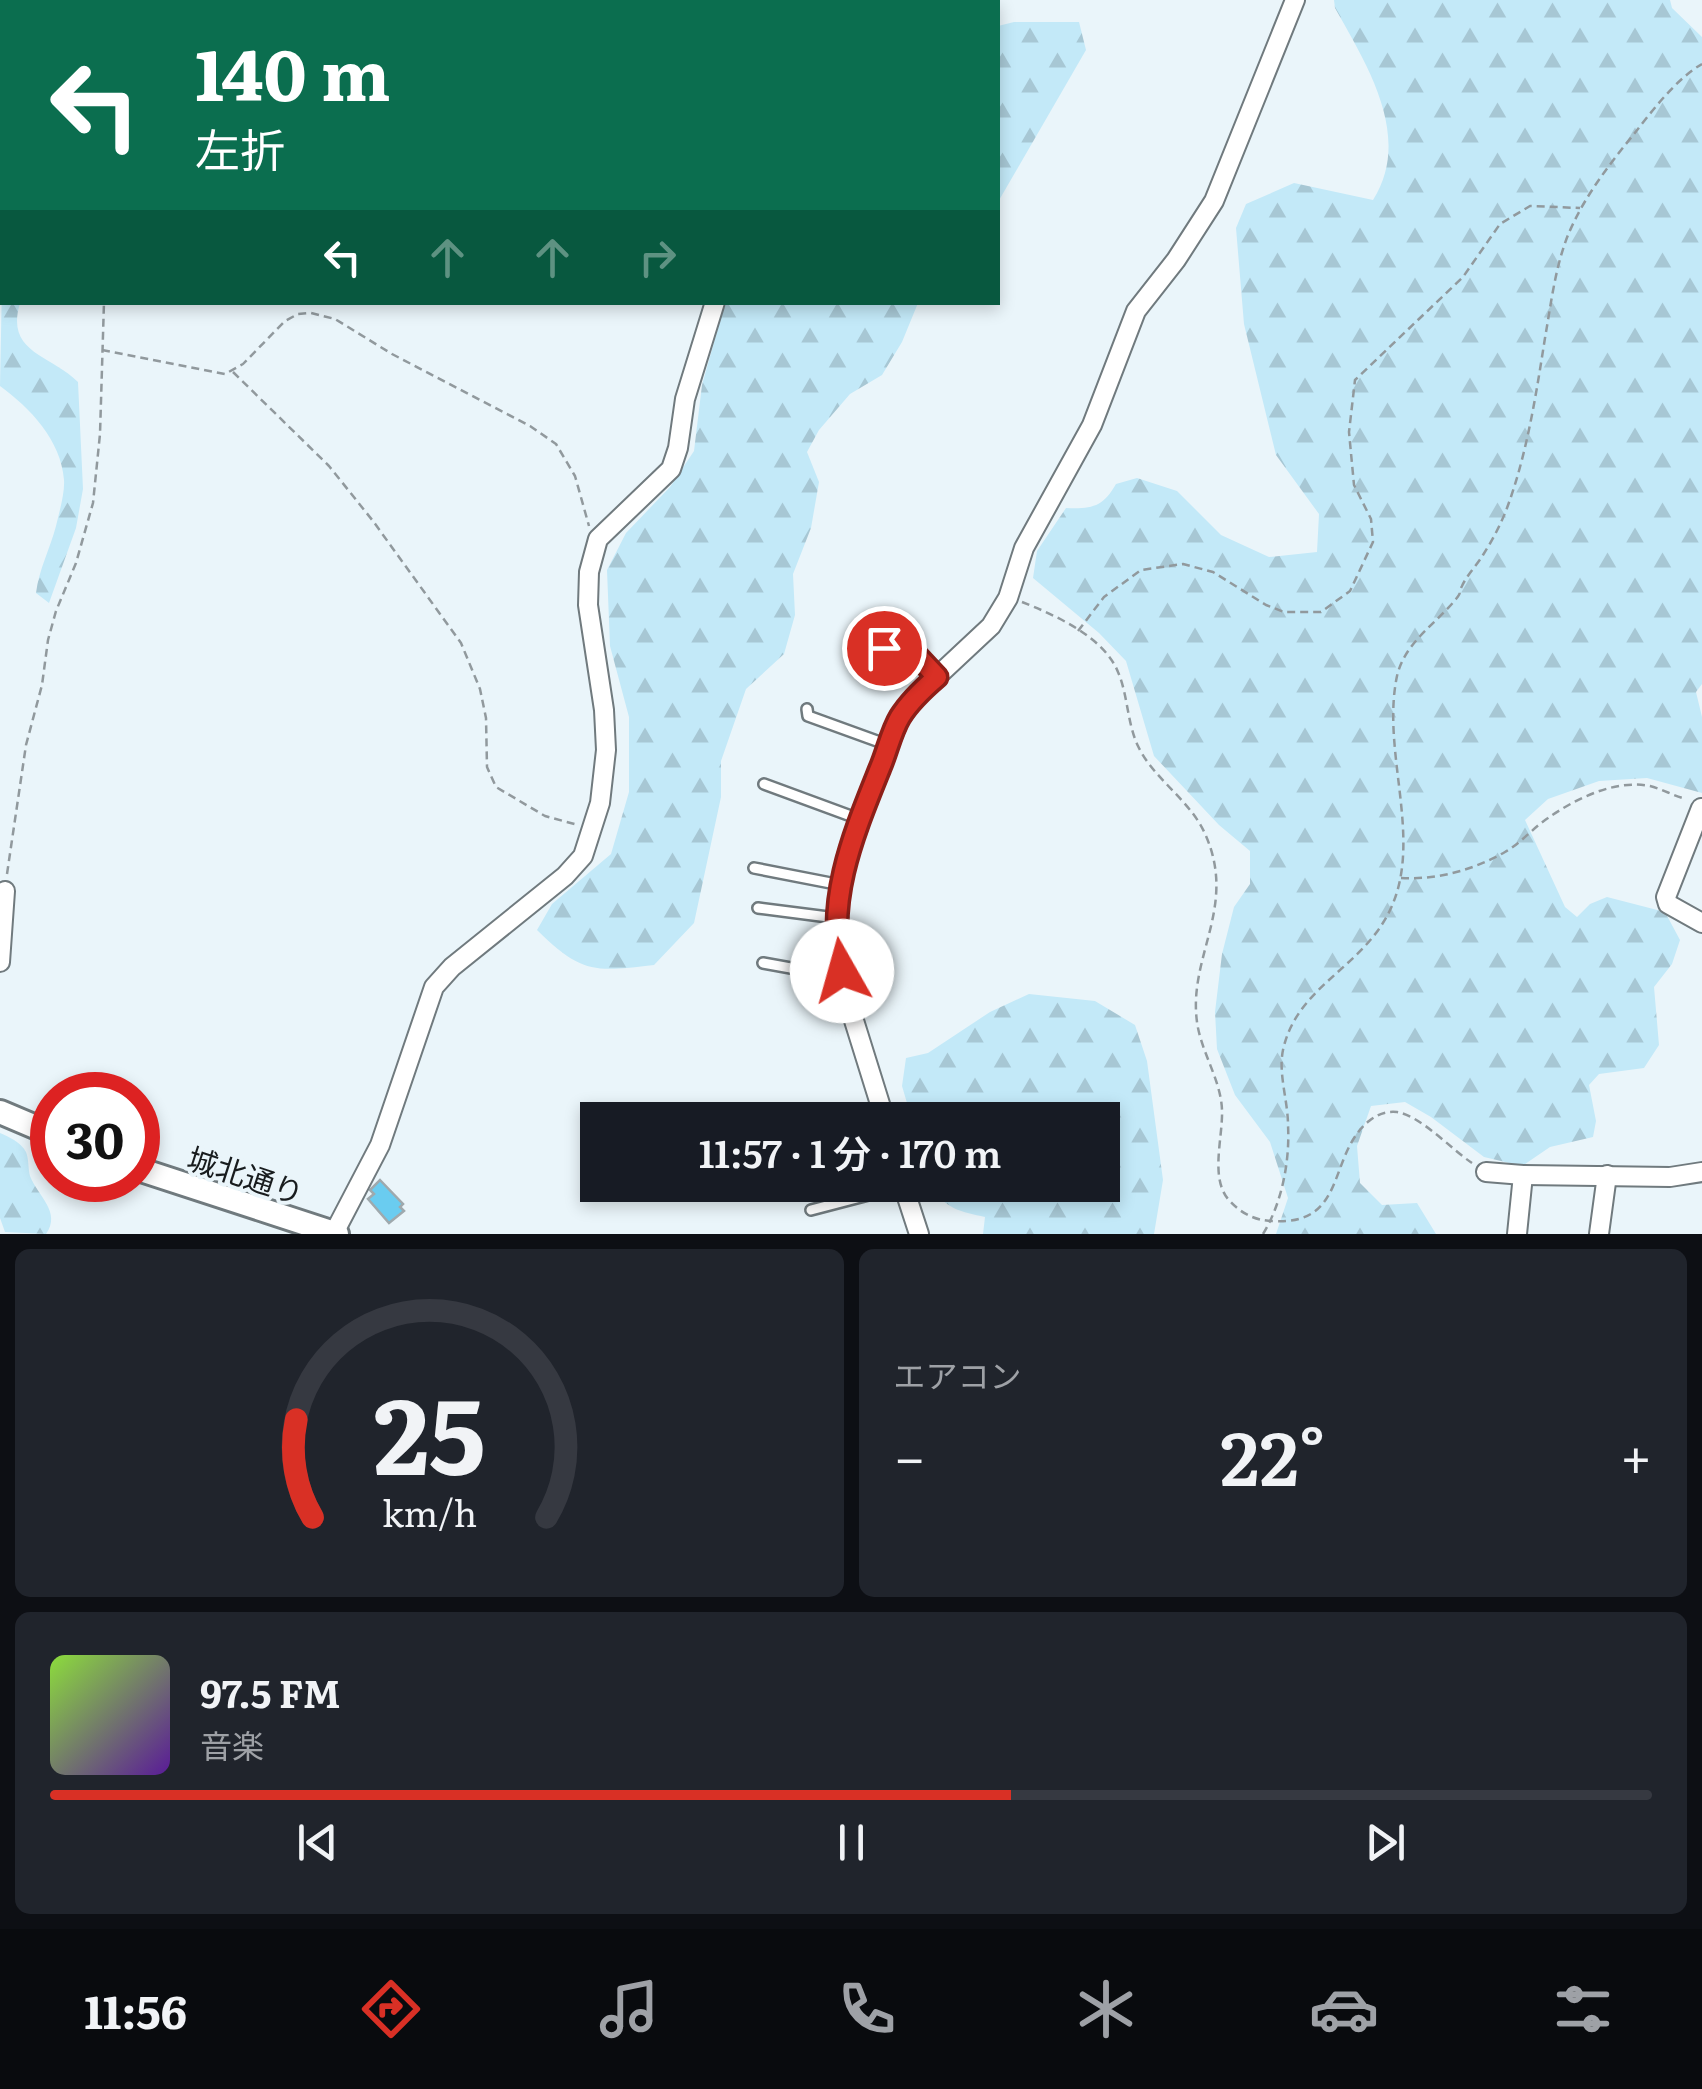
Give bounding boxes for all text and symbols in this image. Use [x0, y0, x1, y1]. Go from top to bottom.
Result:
text: 140 m [195, 19, 390, 123]
icon: left [30, 40, 160, 170]
text: 左折 [195, 114, 285, 181]
icon: left [315, 230, 370, 285]
icon: ahead [420, 230, 475, 285]
icon: ahead [525, 230, 580, 285]
icon: right [630, 230, 685, 285]
pin [842, 606, 927, 691]
icon: arrive [857, 621, 912, 676]
position arrow [790, 919, 894, 1023]
speed limit sign: 30 [30, 1072, 160, 1202]
text: 11:57 · 1 分 · 170 m [699, 1123, 1001, 1180]
street label: 城北通り [182, 1135, 310, 1213]
text: エアコン [894, 1350, 1022, 1398]
text: 25 [373, 1353, 485, 1507]
text: 22° [1220, 1398, 1325, 1509]
text: − [894, 1413, 926, 1495]
text: + [1620, 1413, 1652, 1495]
text: km/h [382, 1485, 477, 1538]
text: 97.5 FM [200, 1663, 341, 1720]
text: 音楽 [200, 1720, 264, 1768]
icon: previous [290, 1815, 345, 1870]
icon: pause [824, 1815, 879, 1870]
icon: next [1358, 1815, 1413, 1870]
icon: directions [356, 1974, 426, 2044]
icon: music [594, 1974, 664, 2044]
icon: phone [832, 1974, 902, 2044]
icon: climate [1071, 1974, 1141, 2044]
icon: car [1309, 1974, 1379, 2044]
icon: filters [1548, 1974, 1618, 2044]
text: 11:56 [84, 1976, 187, 2043]

